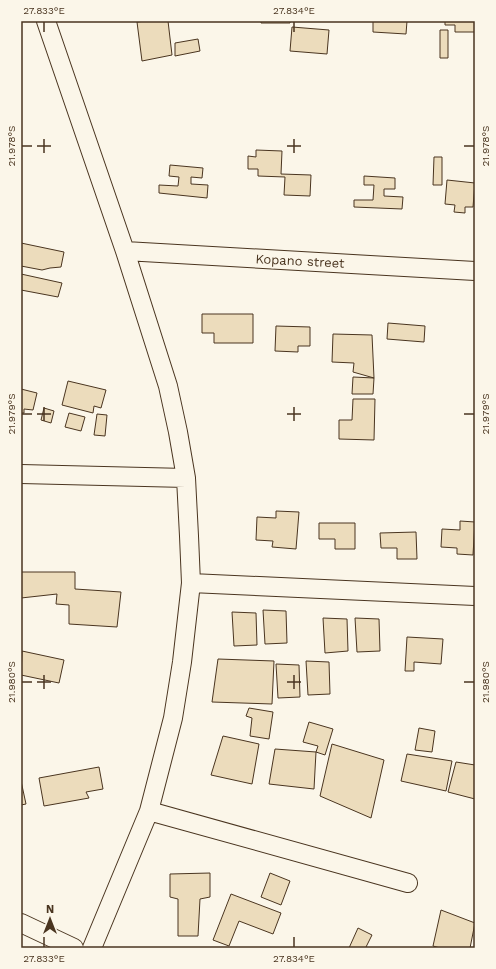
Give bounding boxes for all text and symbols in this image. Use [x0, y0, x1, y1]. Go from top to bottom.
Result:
text: 27.833°E [23, 5, 65, 16]
text: 27.834°E [273, 5, 315, 16]
text: 21.978°S [6, 126, 17, 166]
text: 21.978°S [480, 126, 491, 166]
street label: Kopano street [255, 251, 345, 271]
text: 21.979°S [6, 393, 17, 435]
text: 21.979°S [480, 393, 491, 435]
text: 21.980°S [6, 661, 17, 703]
text: 21.980°S [480, 661, 491, 703]
north arrow [30, 899, 70, 939]
text: N [46, 903, 54, 916]
text: 27.833°E [23, 953, 65, 964]
text: 27.834°E [273, 953, 315, 964]

